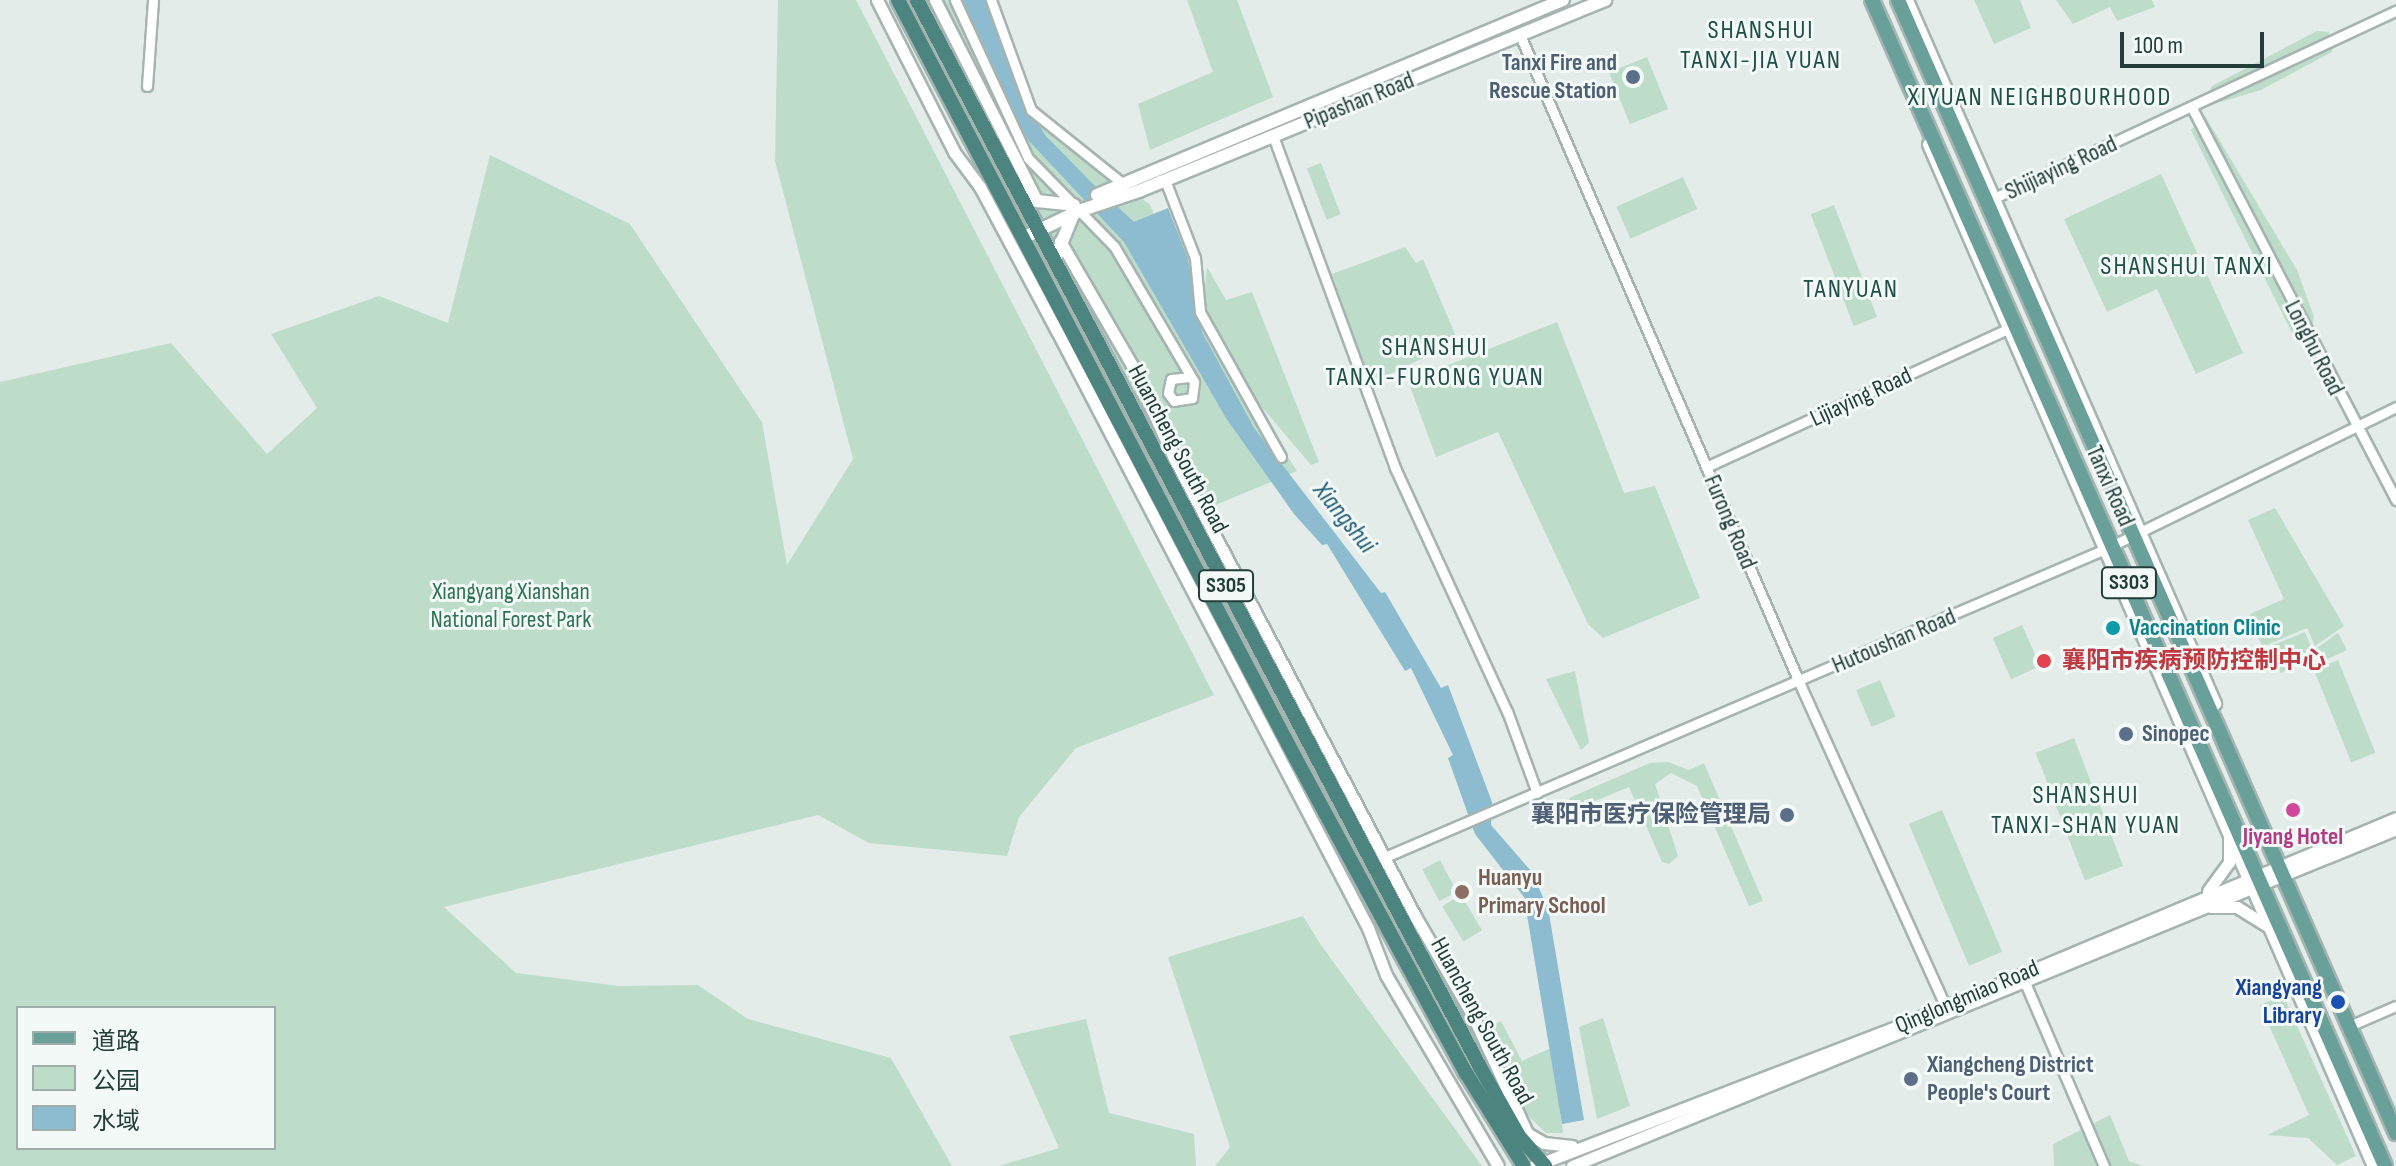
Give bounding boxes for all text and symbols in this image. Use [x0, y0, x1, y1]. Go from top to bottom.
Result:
district label: SHANSHUI TANXI-JIA YUAN [1680, 15, 1842, 76]
scale bar [2124, 16, 2268, 66]
text: 100 m [2134, 31, 2183, 60]
place label: Tanxi Fire and Rescue Station [1489, 49, 1617, 105]
street label: Pipashan Road [1300, 66, 1418, 136]
marker: Tanxi Fire and Rescue Station [1624, 68, 1642, 86]
district label: XIYUAN NEIGHBOURHOOD [1908, 82, 2172, 114]
street label: Shijiaying Road [2000, 130, 2122, 206]
district label: SHANSHUI TANXI [2100, 251, 2274, 283]
district label: TANYUAN [1803, 274, 1899, 306]
street label: Longhu Road [2278, 296, 2350, 400]
district label: SHANSHUI TANXI-FURONG YUAN [1325, 332, 1545, 394]
street label: Huancheng South Road [1121, 360, 1235, 538]
street label: Lijiaying Road [1806, 361, 1916, 433]
street label: Tanxi Road [2080, 441, 2140, 531]
street label: Furong Road [1697, 471, 1763, 573]
water label: Xiangshui [1306, 476, 1382, 560]
road number: S303 [2099, 565, 2159, 601]
road number: S305 [1198, 568, 1254, 604]
park label: Xiangyang Xianshan National Forest Park [431, 578, 591, 634]
street label: Hutoushan Road [1828, 602, 1960, 680]
place label: Vaccination Clinic [2129, 614, 2281, 642]
marker: Vaccination Clinic [2104, 619, 2122, 637]
place label: 襄阳市疾病预防控制中心 [2062, 647, 2326, 675]
marker: 襄阳市疾病预防控制中心 [2033, 650, 2055, 672]
place label: Sinopec [2142, 720, 2210, 748]
marker: Sinopec [2117, 725, 2135, 743]
district label: SHANSHUI TANXI-SHAN YUAN [1991, 780, 2181, 842]
place label: 襄阳市医疗保险管理局 [1531, 801, 1771, 829]
marker: Jiyang Hotel [2284, 801, 2302, 819]
marker: 襄阳市医疗保险管理局 [1778, 806, 1796, 824]
place label: Jiyang Hotel [2243, 823, 2343, 851]
place label: Huanyu Primary School [1478, 864, 1606, 920]
marker: Huanyu Primary School [1453, 883, 1471, 901]
street label: Huancheng South Road [1424, 932, 1540, 1110]
street label: Qinglongmiao Road [1891, 954, 2043, 1040]
place label: Xiangyang Library [2235, 974, 2322, 1030]
marker: Xiangyang Library [2329, 993, 2347, 1011]
legend [16, 1006, 276, 1150]
text: 道路 [92, 1027, 140, 1056]
place label: Xiangcheng District People's Court [1927, 1051, 2094, 1107]
text: 公园 [92, 1067, 140, 1096]
marker: Xiangcheng District People's Court [1902, 1070, 1920, 1088]
text: 水域 [92, 1107, 140, 1136]

